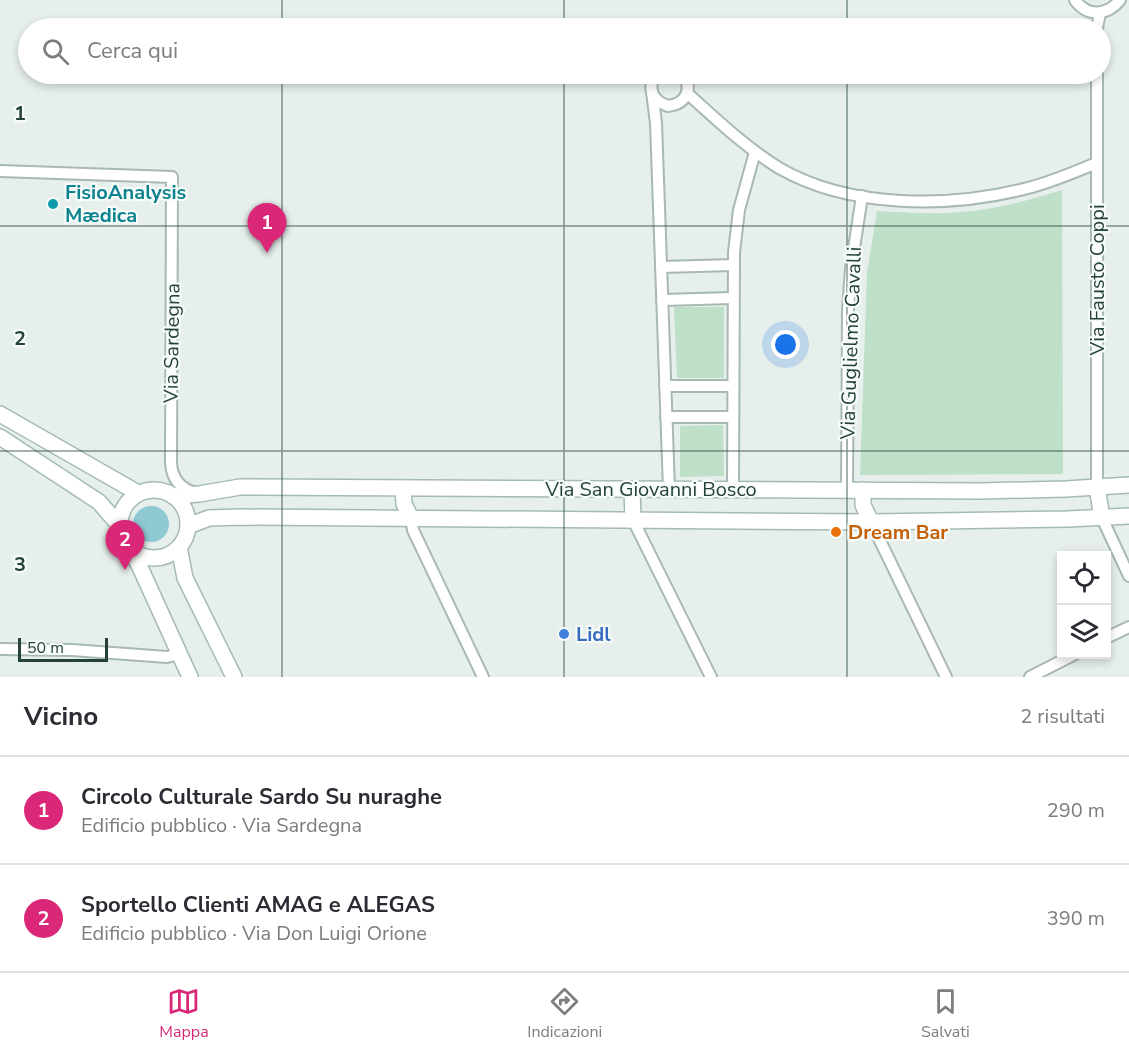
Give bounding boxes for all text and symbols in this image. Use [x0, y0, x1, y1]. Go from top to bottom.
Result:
search box [18, 18, 1111, 84]
icon: search [39, 35, 72, 68]
text: Cerca qui [87, 36, 178, 66]
text: 1 [14, 100, 26, 127]
place label: FisioAnalysis Mædica [65, 179, 187, 229]
marker: FisioAnalysis Mædica [46, 197, 60, 211]
pin: 1 [248, 204, 286, 253]
street label: Via Fausto Coppi [1084, 204, 1111, 357]
street label: Via Guglielmo Cavalli [834, 246, 868, 441]
street label: Via Sardegna [157, 283, 187, 404]
text: 2 [14, 325, 26, 352]
your location [771, 330, 800, 359]
street label: Via San Giovanni Bosco [544, 476, 757, 503]
place label: Dream Bar [848, 519, 948, 546]
pin: 2 [106, 520, 144, 570]
marker: Dream Bar [829, 525, 843, 539]
text: 3 [14, 551, 26, 578]
map controls [1057, 551, 1111, 659]
button: locate [1057, 551, 1111, 605]
button: layers [1057, 605, 1111, 659]
place label: Lidl [576, 621, 611, 648]
marker: Lidl [557, 627, 571, 641]
scale bar [18, 635, 108, 662]
text: 50 m [27, 637, 64, 659]
text: Vicino [24, 699, 98, 734]
text: 2 risultati [1020, 703, 1105, 730]
text: Circolo Culturale Sardo Su nuraghe [81, 782, 442, 812]
text: 1 [38, 797, 50, 824]
text: 290 m [1047, 797, 1105, 824]
text: Edificio pubblico · Via Sardegna [81, 812, 362, 839]
text: Sportello Clienti AMAG e ALEGAS [81, 890, 435, 920]
text: 2 [38, 905, 50, 932]
text: 390 m [1047, 905, 1105, 932]
text: Edificio pubblico · Via Don Luigi Orione [81, 920, 427, 947]
tab: Mappa [159, 985, 209, 1043]
tab: Indicazioni [527, 985, 602, 1043]
tab: Salvati [921, 985, 970, 1043]

